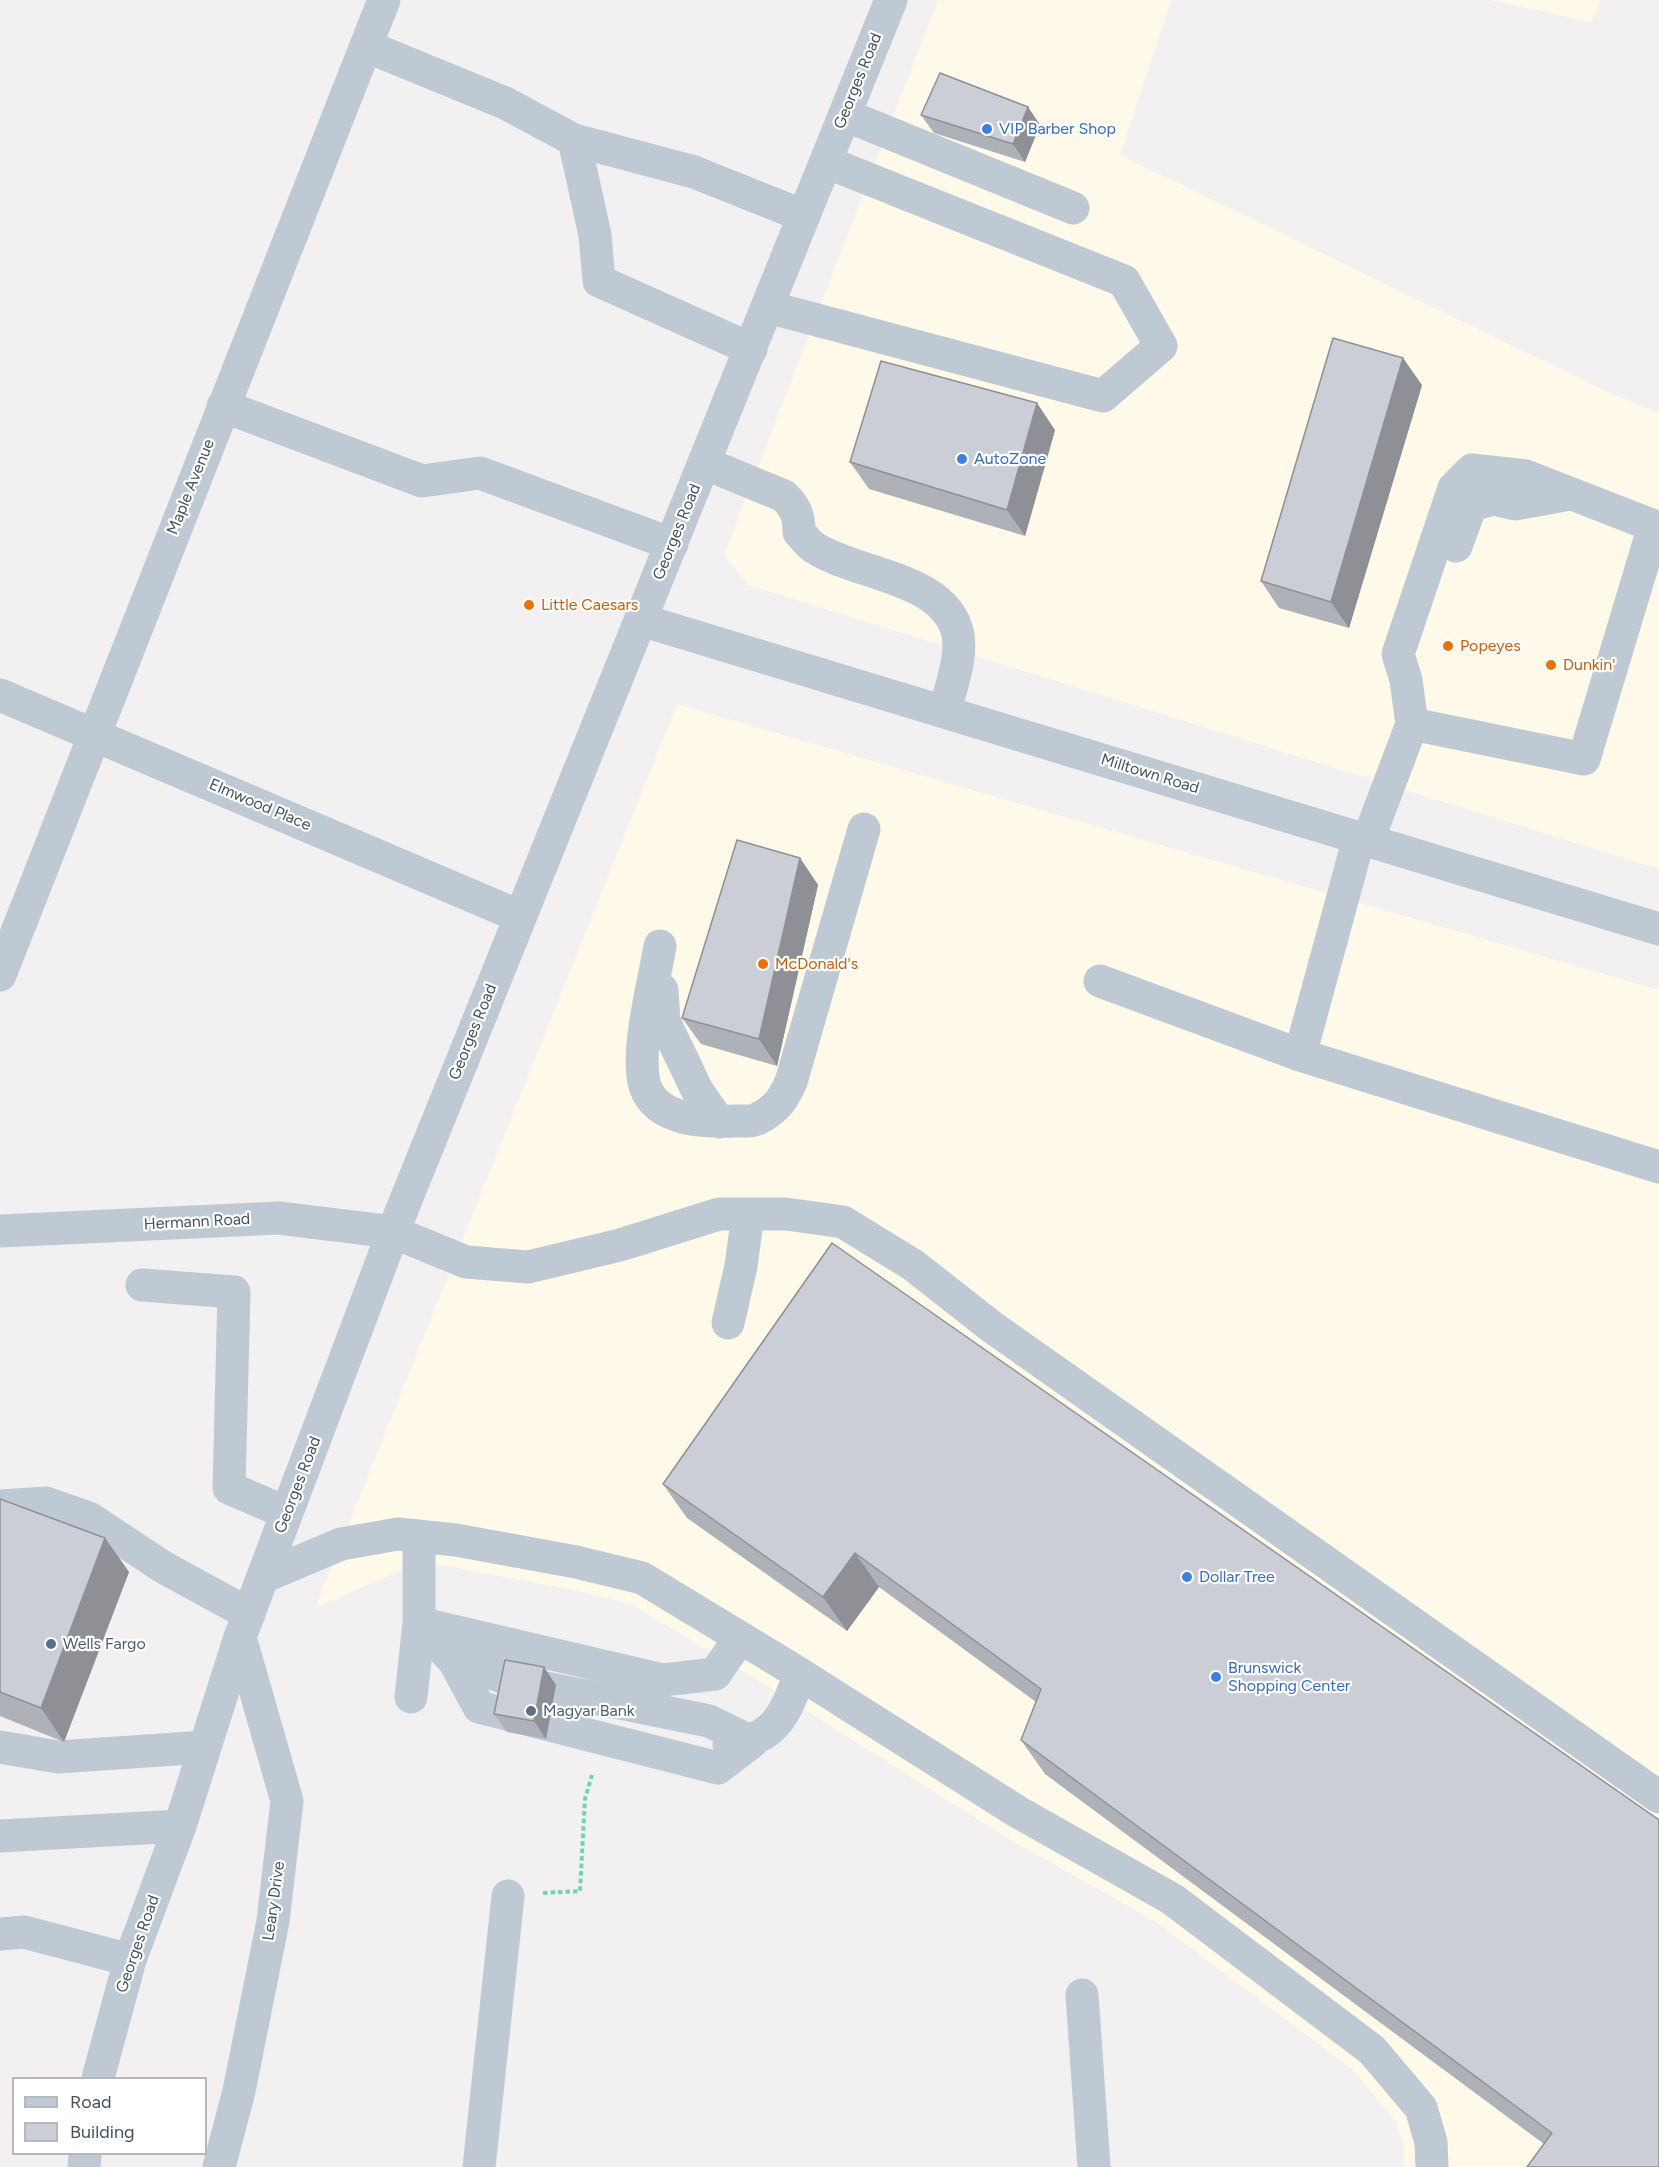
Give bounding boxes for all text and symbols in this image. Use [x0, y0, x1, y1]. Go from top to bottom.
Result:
street label: Georges Road [830, 30, 886, 132]
place label: VIP Barber Shop [999, 119, 1116, 139]
marker: VIP Barber Shop [980, 122, 994, 136]
street label: Maple Avenue [163, 436, 219, 538]
place label: AutoZone [974, 449, 1046, 469]
marker: AutoZone [955, 452, 969, 466]
street label: Georges Road [649, 481, 705, 583]
place label: Little Caesars [541, 595, 638, 615]
marker: Little Caesars [522, 598, 536, 612]
place label: Popeyes [1460, 636, 1521, 656]
marker: Popeyes [1441, 639, 1455, 653]
place label: Dunkin' [1563, 655, 1615, 675]
marker: Dunkin' [1544, 658, 1558, 672]
street label: Milltown Road [1099, 750, 1201, 798]
street label: Elmwood Place [206, 775, 314, 835]
place label: McDonald's [775, 954, 858, 974]
marker: McDonald's [756, 957, 770, 971]
street label: Georges Road [445, 981, 501, 1083]
street label: Hermann Road [143, 1210, 251, 1234]
street label: Georges Road [271, 1434, 325, 1536]
place label: Dollar Tree [1199, 1567, 1275, 1587]
marker: Dollar Tree [1180, 1570, 1194, 1584]
place label: Wells Fargo [63, 1634, 146, 1654]
marker: Wells Fargo [44, 1637, 58, 1651]
place label: Brunswick Shopping Center [1228, 1658, 1350, 1696]
marker: Brunswick Shopping Center [1209, 1670, 1223, 1684]
place label: Magyar Bank [543, 1701, 634, 1721]
marker: Magyar Bank [524, 1704, 538, 1718]
street label: Leary Drive [259, 1860, 289, 1942]
street label: Georges Road [112, 1893, 164, 1995]
legend [12, 2077, 207, 2155]
text: Road [70, 2091, 111, 2113]
text: Building [70, 2121, 135, 2143]

